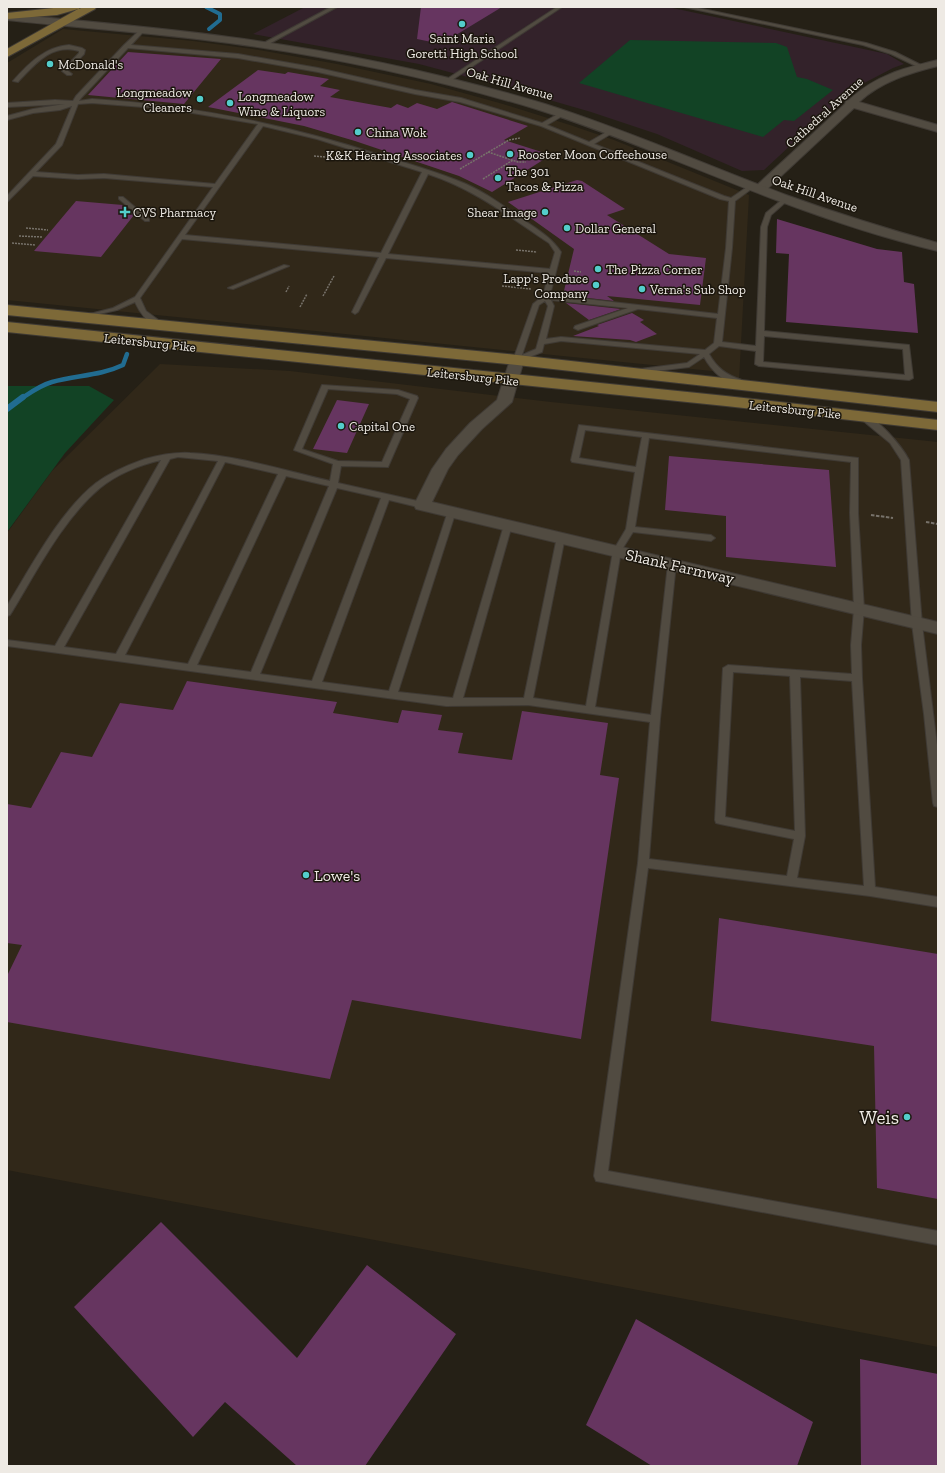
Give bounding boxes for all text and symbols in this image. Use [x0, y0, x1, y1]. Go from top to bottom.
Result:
marker: Saint Maria Goretti High School [457, 19, 467, 29]
place label: Saint Maria Goretti High School [406, 31, 518, 61]
place label: McDonald's [58, 57, 124, 72]
marker: McDonald's [45, 59, 55, 69]
street label: Oak Hill Avenue [465, 64, 555, 103]
street label: Cathedral Avenue [783, 74, 866, 151]
place label: Longmeadow Cleaners [116, 85, 192, 115]
place label: Longmeadow Wine & Liquors [238, 89, 326, 119]
marker: Longmeadow Cleaners [195, 94, 205, 104]
marker: Longmeadow Wine & Liquors [225, 98, 235, 108]
place label: China Wok [366, 125, 427, 140]
marker: China Wok [353, 127, 363, 137]
place label: Rooster Moon Coffeehouse [518, 147, 667, 162]
place label: K&K Hearing Associates [326, 148, 462, 163]
marker: Rooster Moon Coffeehouse [505, 149, 515, 159]
marker: K&K Hearing Associates [465, 150, 475, 160]
place label: The 301 Tacos & Pizza [506, 164, 584, 194]
street label: Oak Hill Avenue [770, 172, 860, 215]
marker: The 301 Tacos & Pizza [493, 173, 503, 183]
place label: CVS Pharmacy [133, 205, 216, 220]
place label: Shear Image [467, 205, 537, 220]
marker: CVS Pharmacy [120, 207, 130, 217]
marker: Shear Image [540, 207, 550, 217]
place label: Dollar General [575, 221, 657, 236]
marker: Dollar General [562, 223, 572, 233]
place label: The Pizza Corner [606, 262, 702, 277]
marker: The Pizza Corner [593, 264, 603, 274]
place label: Lapp's Produce Company [503, 271, 588, 301]
marker: Lapp's Produce Company [591, 280, 601, 290]
place label: Verna's Sub Shop [649, 282, 746, 297]
marker: Verna's Sub Shop [637, 284, 647, 294]
street label: Leitersburg Pike [103, 330, 197, 355]
street label: Leitersburg Pike [426, 364, 520, 389]
street label: Leitersburg Pike [748, 397, 842, 422]
place label: Capital One [349, 419, 415, 434]
marker: Capital One [336, 421, 346, 431]
street label: Shank Farmway [624, 545, 737, 588]
place label: Lowe's [314, 866, 360, 885]
marker: Lowe's [301, 870, 311, 880]
place label: Weis [860, 1106, 899, 1129]
marker: Weis [902, 1112, 912, 1122]

